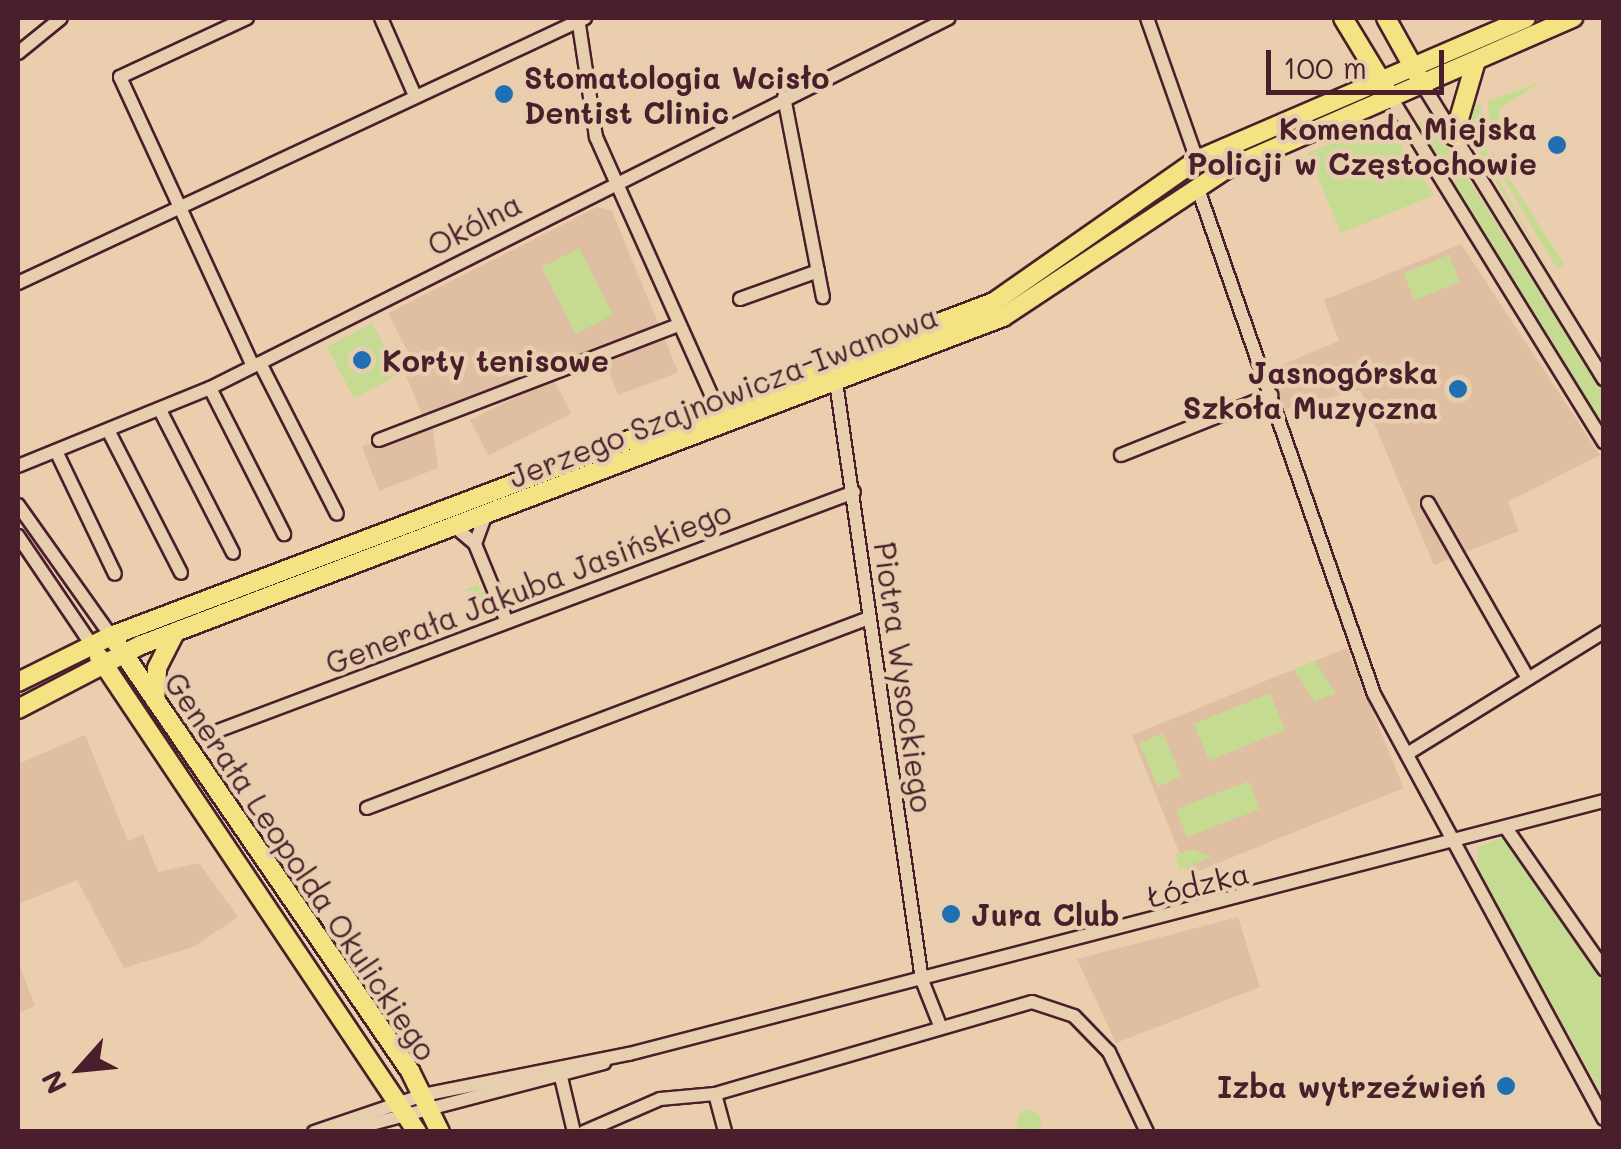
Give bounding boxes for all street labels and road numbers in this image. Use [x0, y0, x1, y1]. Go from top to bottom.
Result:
street label: Okólna [421, 185, 527, 263]
street label: Jerzego Szajnowicza-Iwanowa [503, 297, 943, 495]
street label: Generała Jakuba Jasińskiego [320, 493, 736, 681]
street label: Piotra Wysockiego [867, 539, 941, 815]
street label: Generała Leopolda Okulickiego [157, 665, 445, 1067]
street label: Łódzka [1143, 854, 1253, 914]

